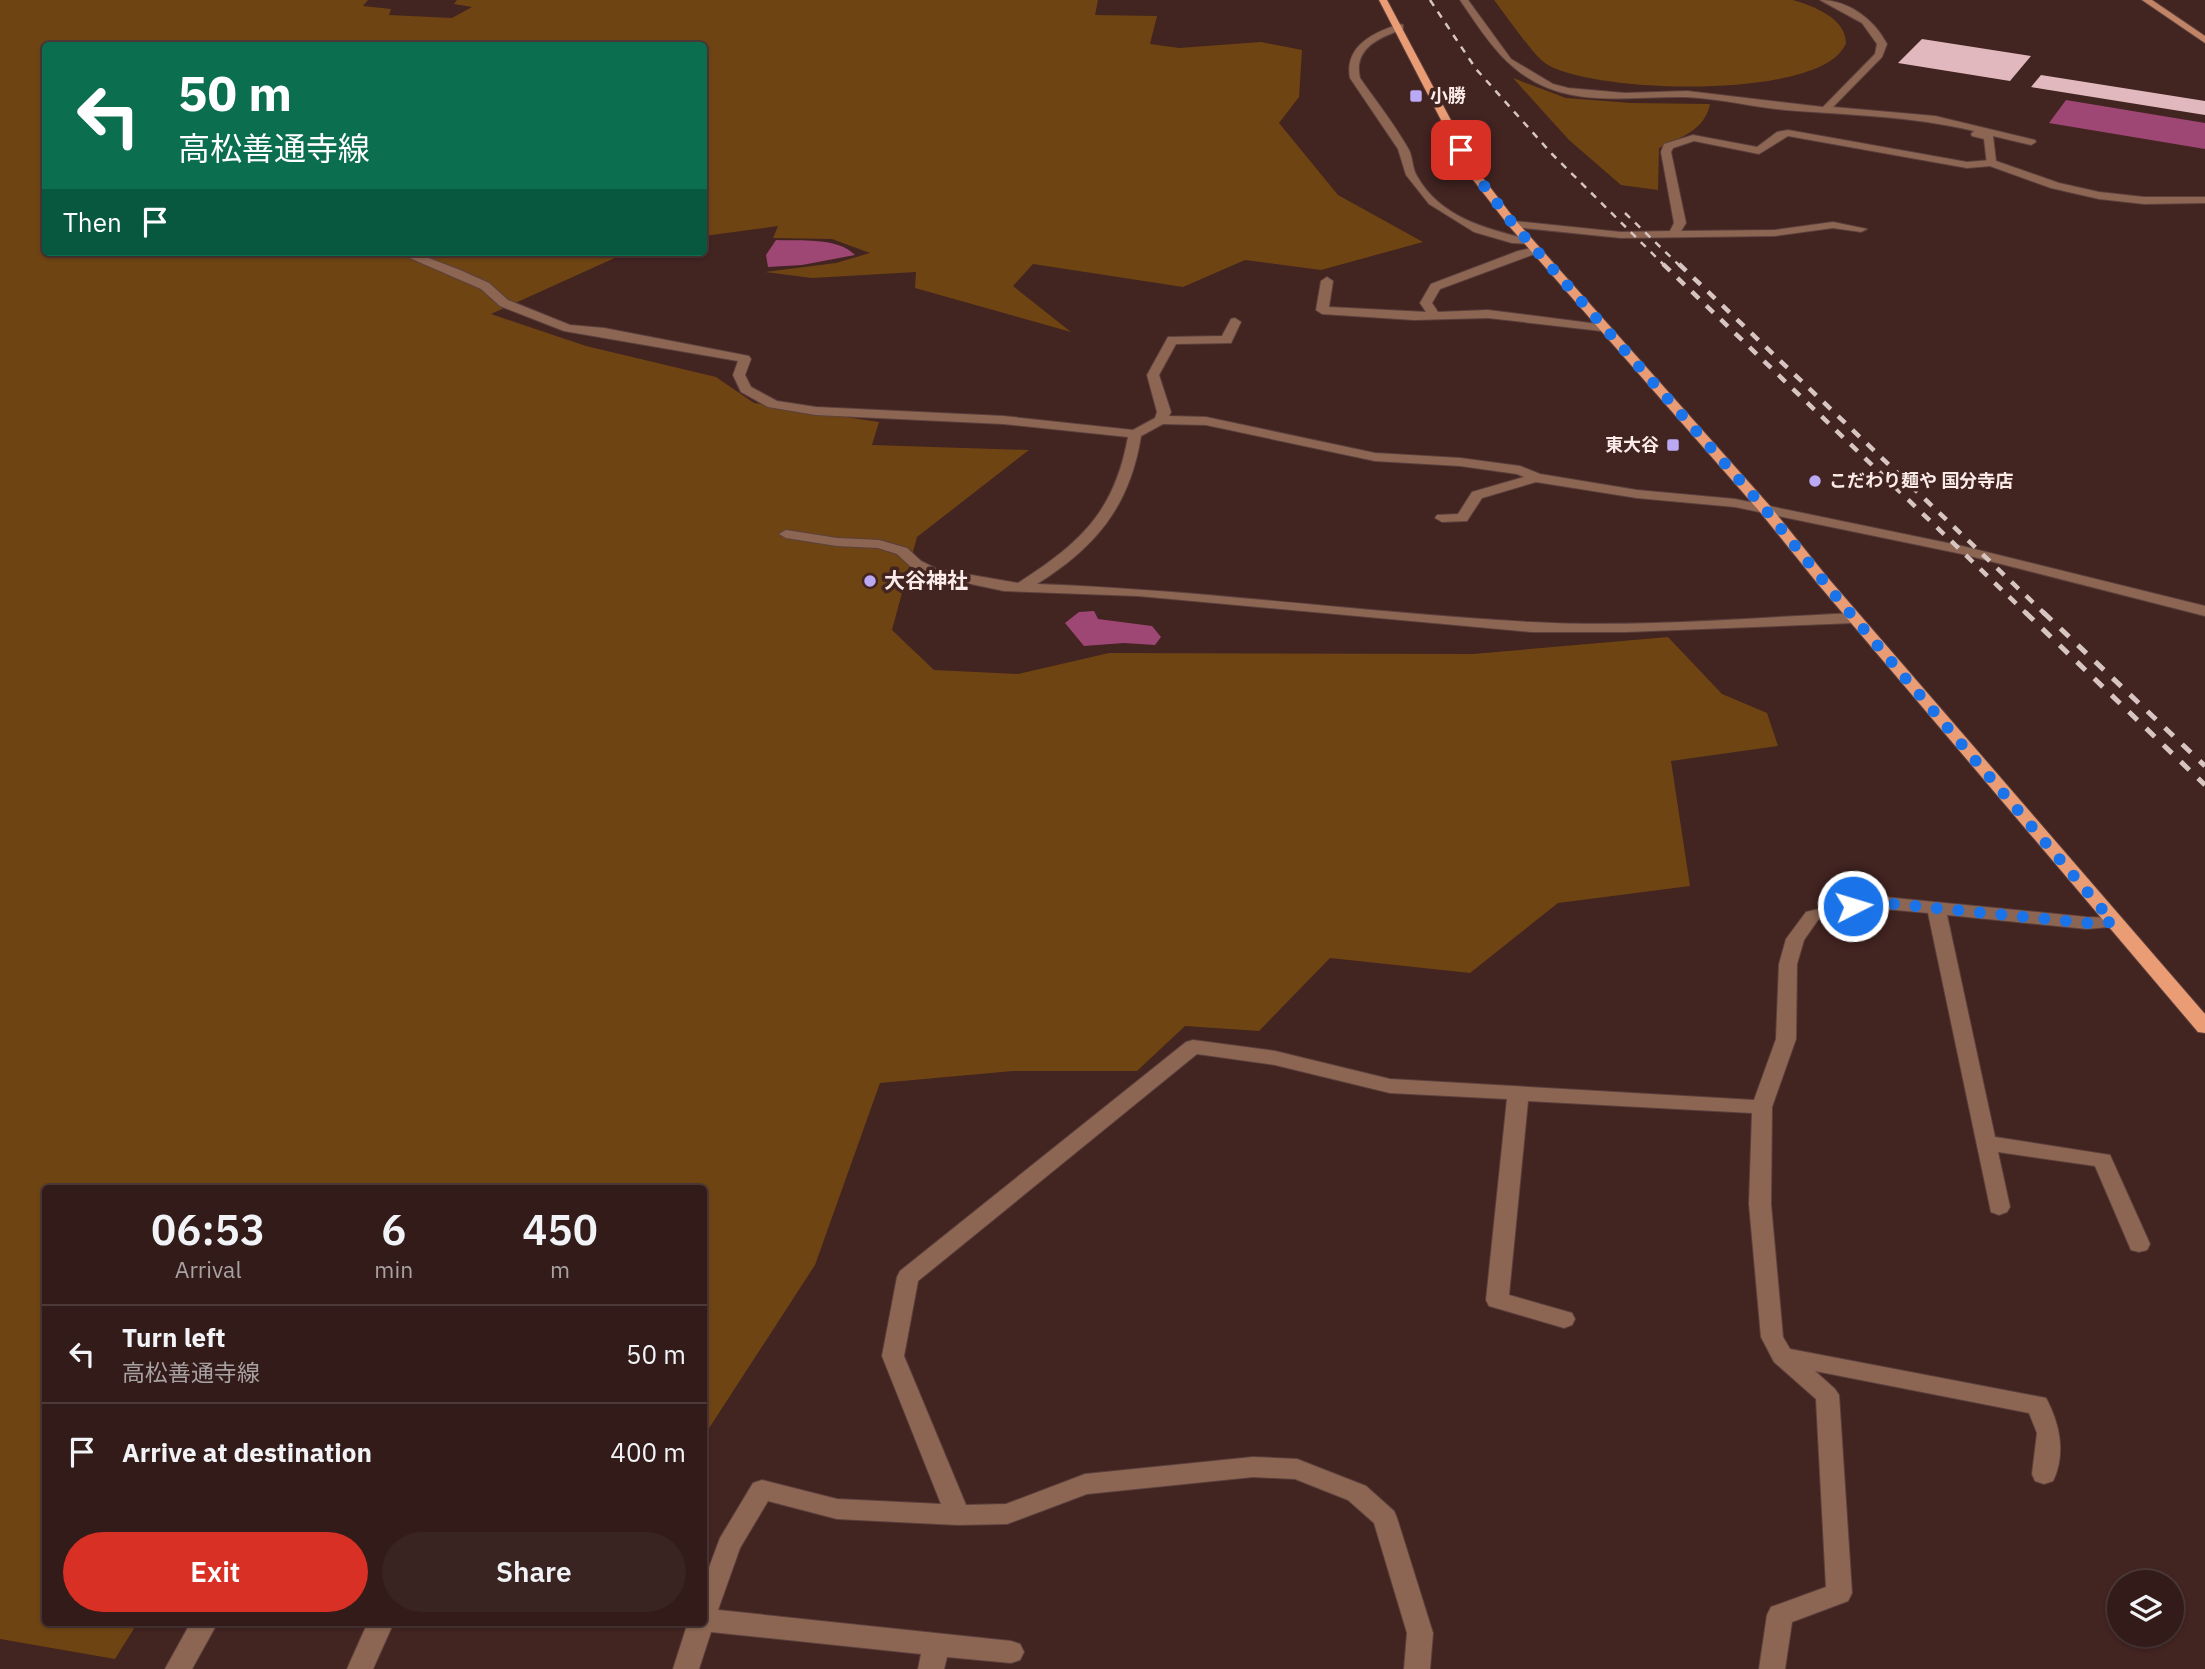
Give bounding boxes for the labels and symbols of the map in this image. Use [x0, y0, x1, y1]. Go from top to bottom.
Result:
place label: 小勝 [1430, 84, 1466, 107]
marker: 小勝 [1408, 88, 1424, 104]
pin [1431, 120, 1491, 180]
place label: 東大谷 [1605, 433, 1659, 456]
marker: 東大谷 [1665, 437, 1681, 453]
place label: こだわり麺や 国分寺店 [1829, 469, 2013, 492]
marker: こだわり麺や 国分寺店 [1807, 473, 1823, 489]
place label: 大谷神社 [884, 566, 968, 594]
marker: 大谷神社 [862, 573, 878, 589]
position arrow [1816, 869, 1890, 943]

